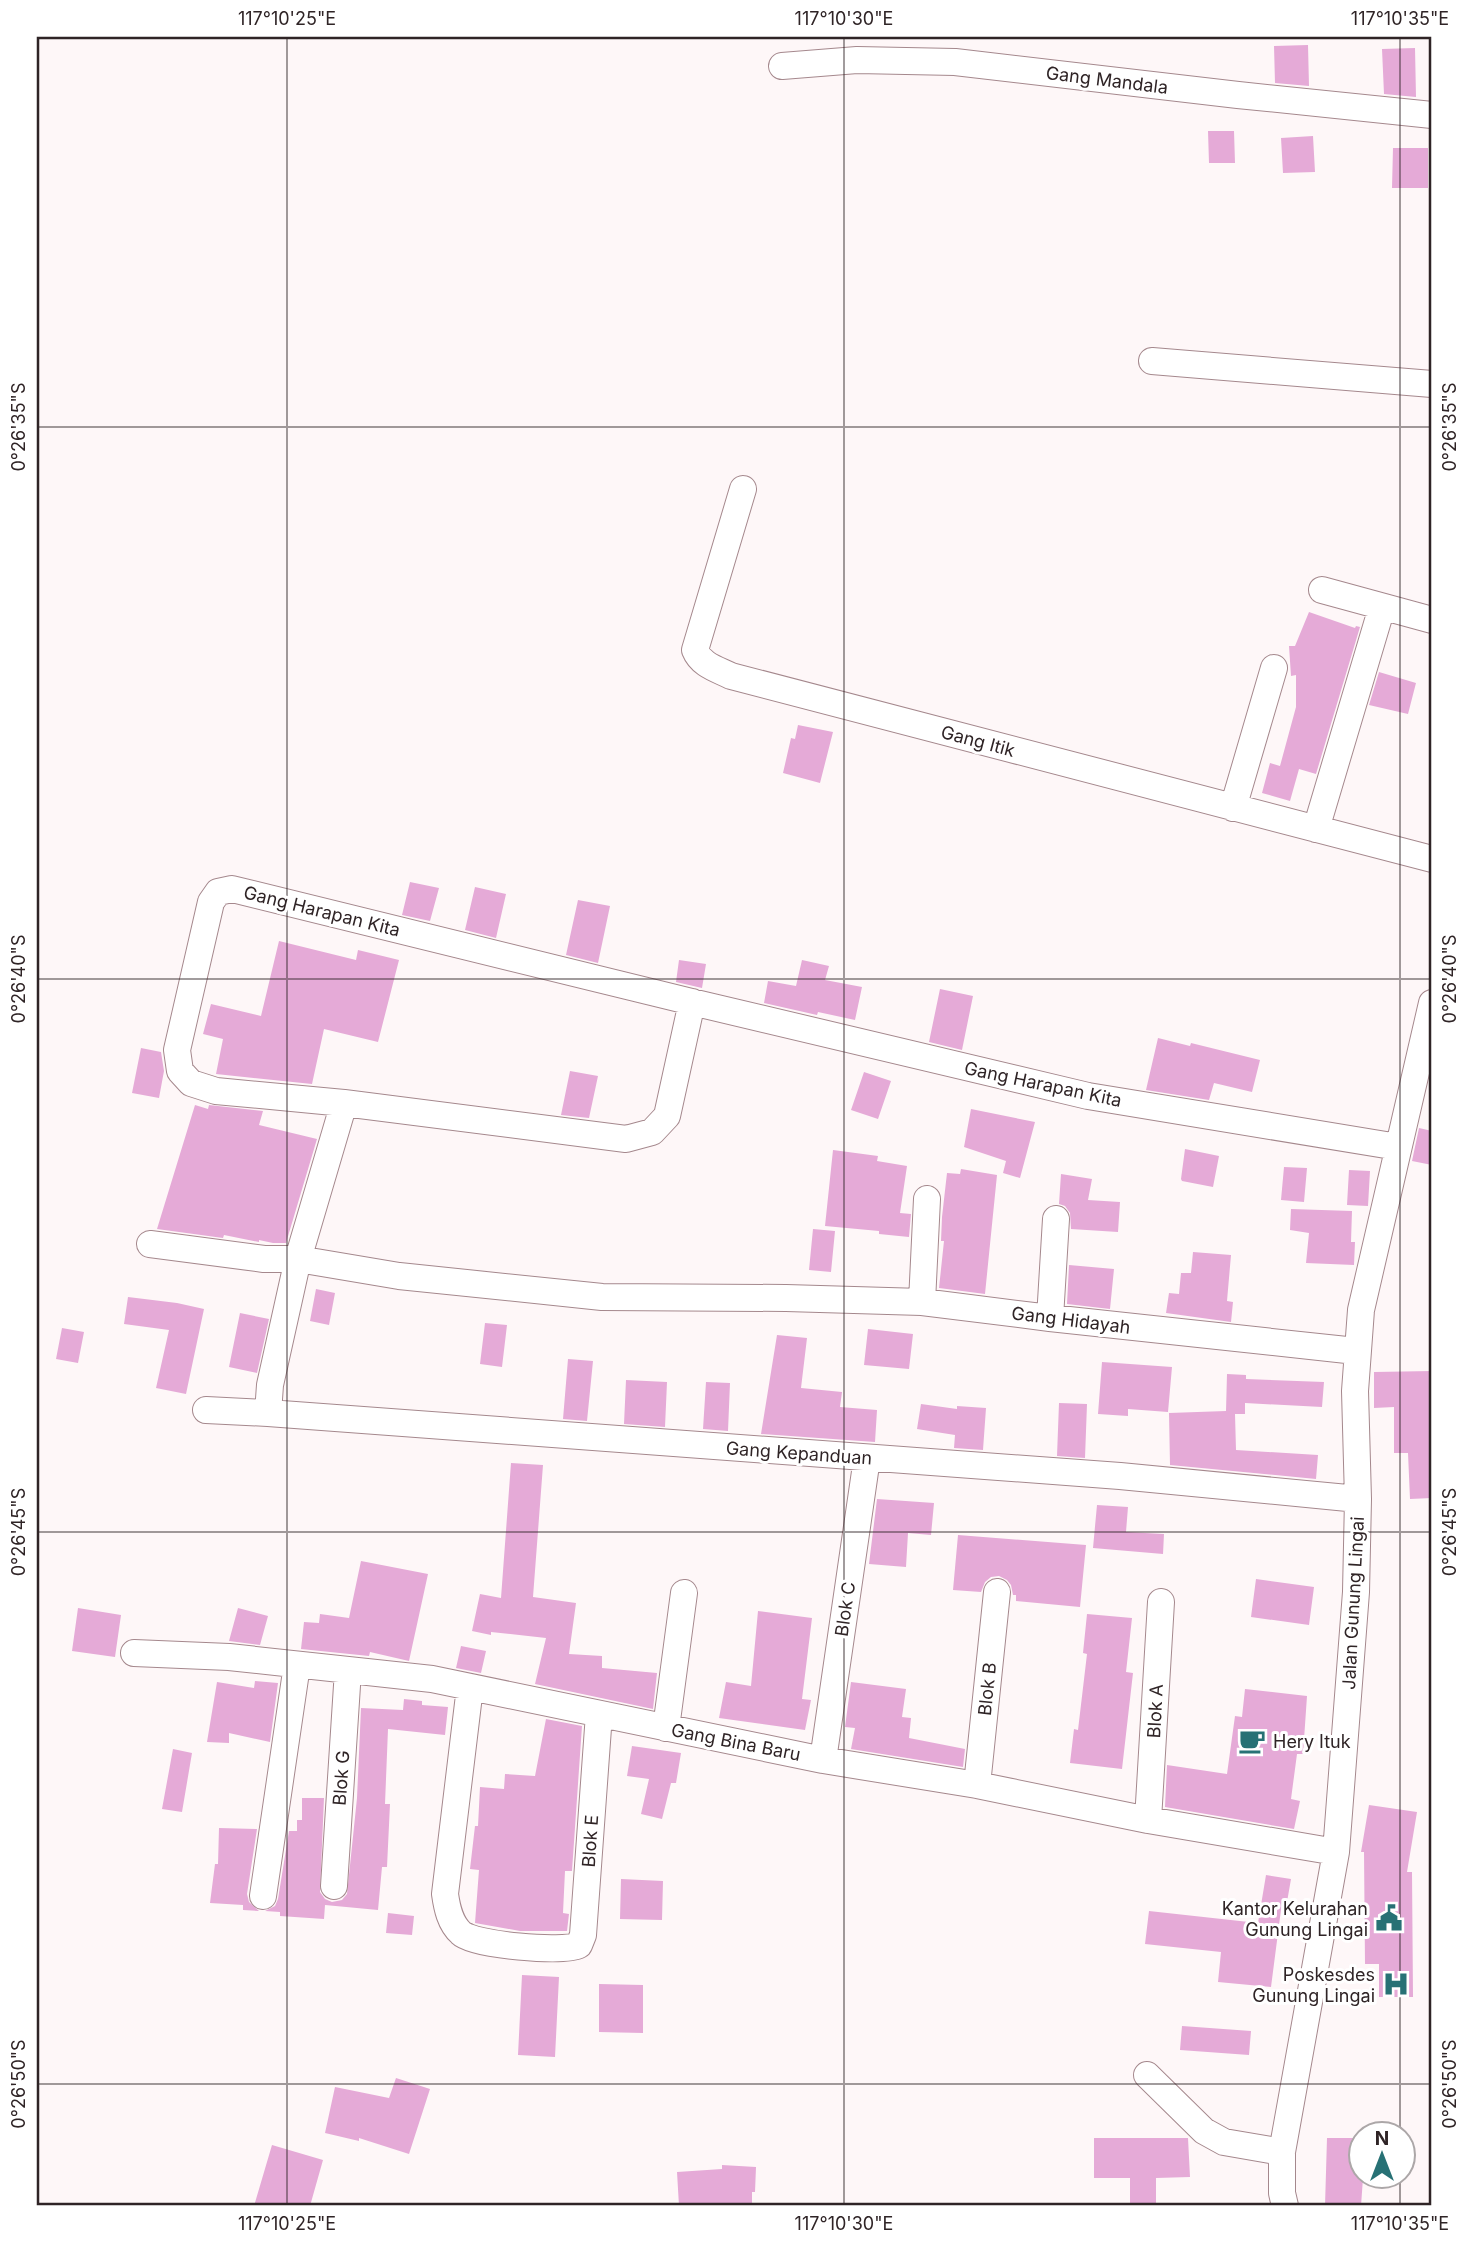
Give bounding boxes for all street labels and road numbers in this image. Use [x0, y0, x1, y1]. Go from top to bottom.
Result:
street label: Gang Mandala [1045, 62, 1169, 98]
street label: Gang Itik [939, 721, 1017, 761]
street label: Gang Harapan Kita [242, 881, 402, 941]
street label: Gang Harapan Kita [962, 1057, 1124, 1111]
street label: Gang Hidayah [1010, 1302, 1132, 1338]
street label: Gang Kepanduan [725, 1437, 873, 1469]
street label: Jalan Gunung Lingai [1338, 1516, 1368, 1690]
street label: Blok C [831, 1580, 859, 1638]
street label: Blok B [974, 1661, 1000, 1717]
street label: Blok A [1143, 1683, 1167, 1739]
street label: Gang Bina Baru [669, 1719, 803, 1765]
street label: Blok G [329, 1750, 353, 1806]
street label: Blok E [578, 1814, 602, 1868]

